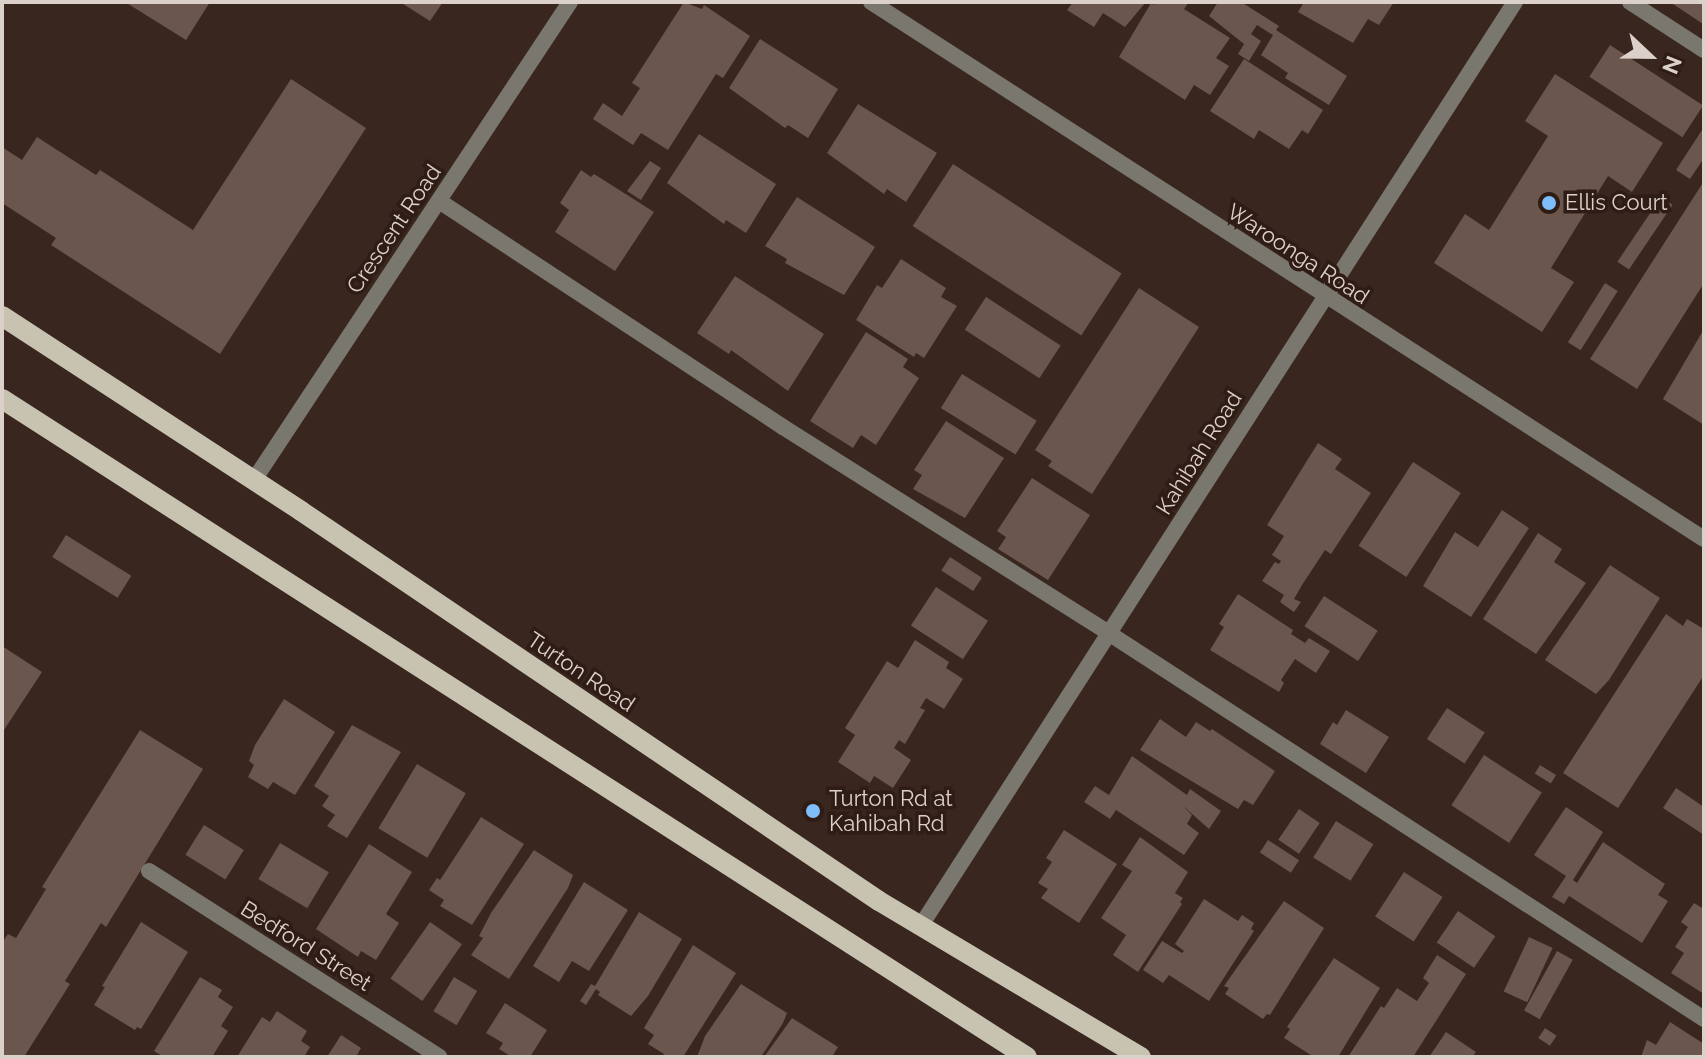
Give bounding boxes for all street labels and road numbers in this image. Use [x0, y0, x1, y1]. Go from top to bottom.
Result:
street label: Crescent Road [341, 160, 447, 298]
street label: Waroonga Road [1222, 198, 1374, 310]
street label: Kahibah Road [1151, 386, 1247, 520]
street label: Turton Road [522, 626, 640, 718]
street label: Bedford Street [236, 895, 376, 997]

